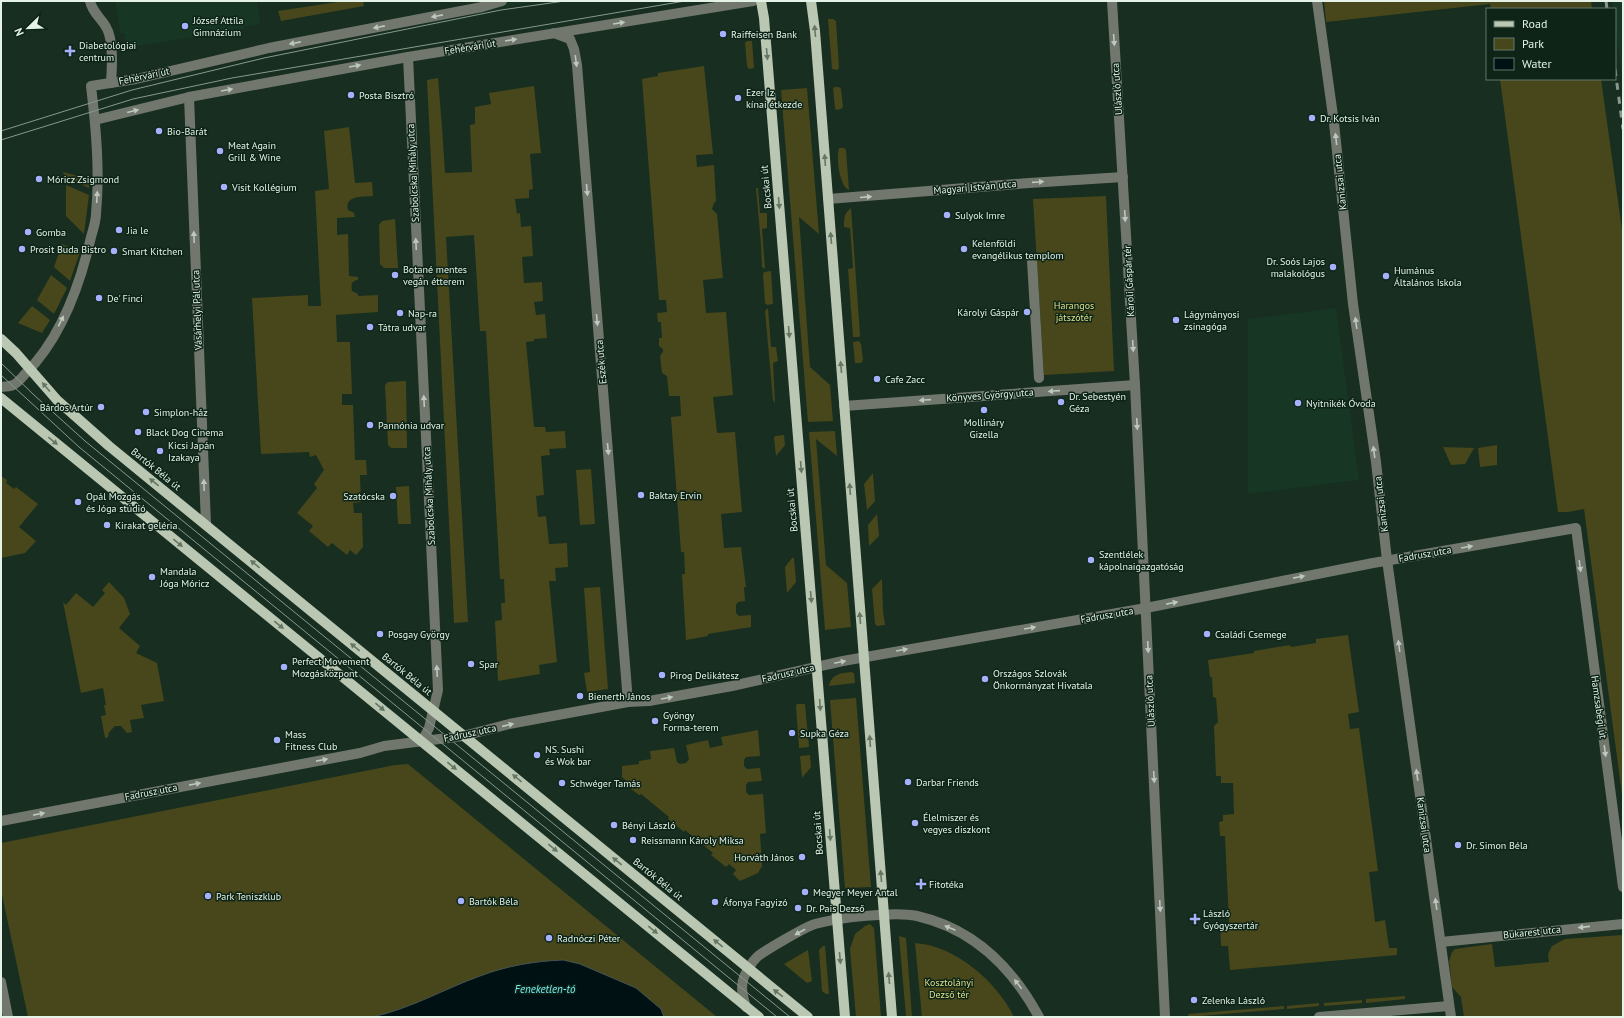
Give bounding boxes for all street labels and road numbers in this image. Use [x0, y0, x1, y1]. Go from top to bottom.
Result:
street label: Fehérvári út [444, 36, 497, 57]
street label: Ulászló utca [1109, 62, 1125, 115]
street label: Fehérvári út [117, 64, 171, 88]
street label: Szabolcska Mihály utca [404, 123, 422, 223]
street label: Kanizsai utca [1331, 153, 1349, 211]
street label: Bocskai út [758, 164, 774, 209]
street label: Magyari István utca [933, 177, 1017, 197]
street label: Károli Gáspár tér [1121, 244, 1137, 317]
street label: Vásárhelyi Pál utca [189, 270, 205, 351]
street label: Eszék utca [593, 339, 609, 385]
street label: Könyves György utca [946, 385, 1034, 405]
street label: Bartók Béla út [128, 445, 184, 493]
street label: Szabolcska Mihály utca [420, 446, 438, 546]
street label: Kanizsai utca [1371, 475, 1391, 533]
street label: Bocskai út [784, 487, 800, 532]
street label: Fadrusz utca [1398, 543, 1453, 565]
street label: Fadrusz utca [1080, 604, 1135, 626]
street label: Bartók Béla út [379, 650, 435, 698]
street label: Fadrusz utca [760, 661, 816, 685]
street label: Ulászló utca [1142, 675, 1158, 727]
street label: Hamzsabégi út [1588, 675, 1610, 740]
street label: Fadrusz utca [442, 721, 498, 745]
street label: Fadrusz utca [124, 781, 179, 803]
street label: Kanizsai utca [1414, 796, 1434, 854]
street label: Bocskai út [810, 810, 826, 855]
street label: Bartók Béla út [630, 855, 686, 903]
street label: Bukarest utca [1503, 923, 1561, 941]

